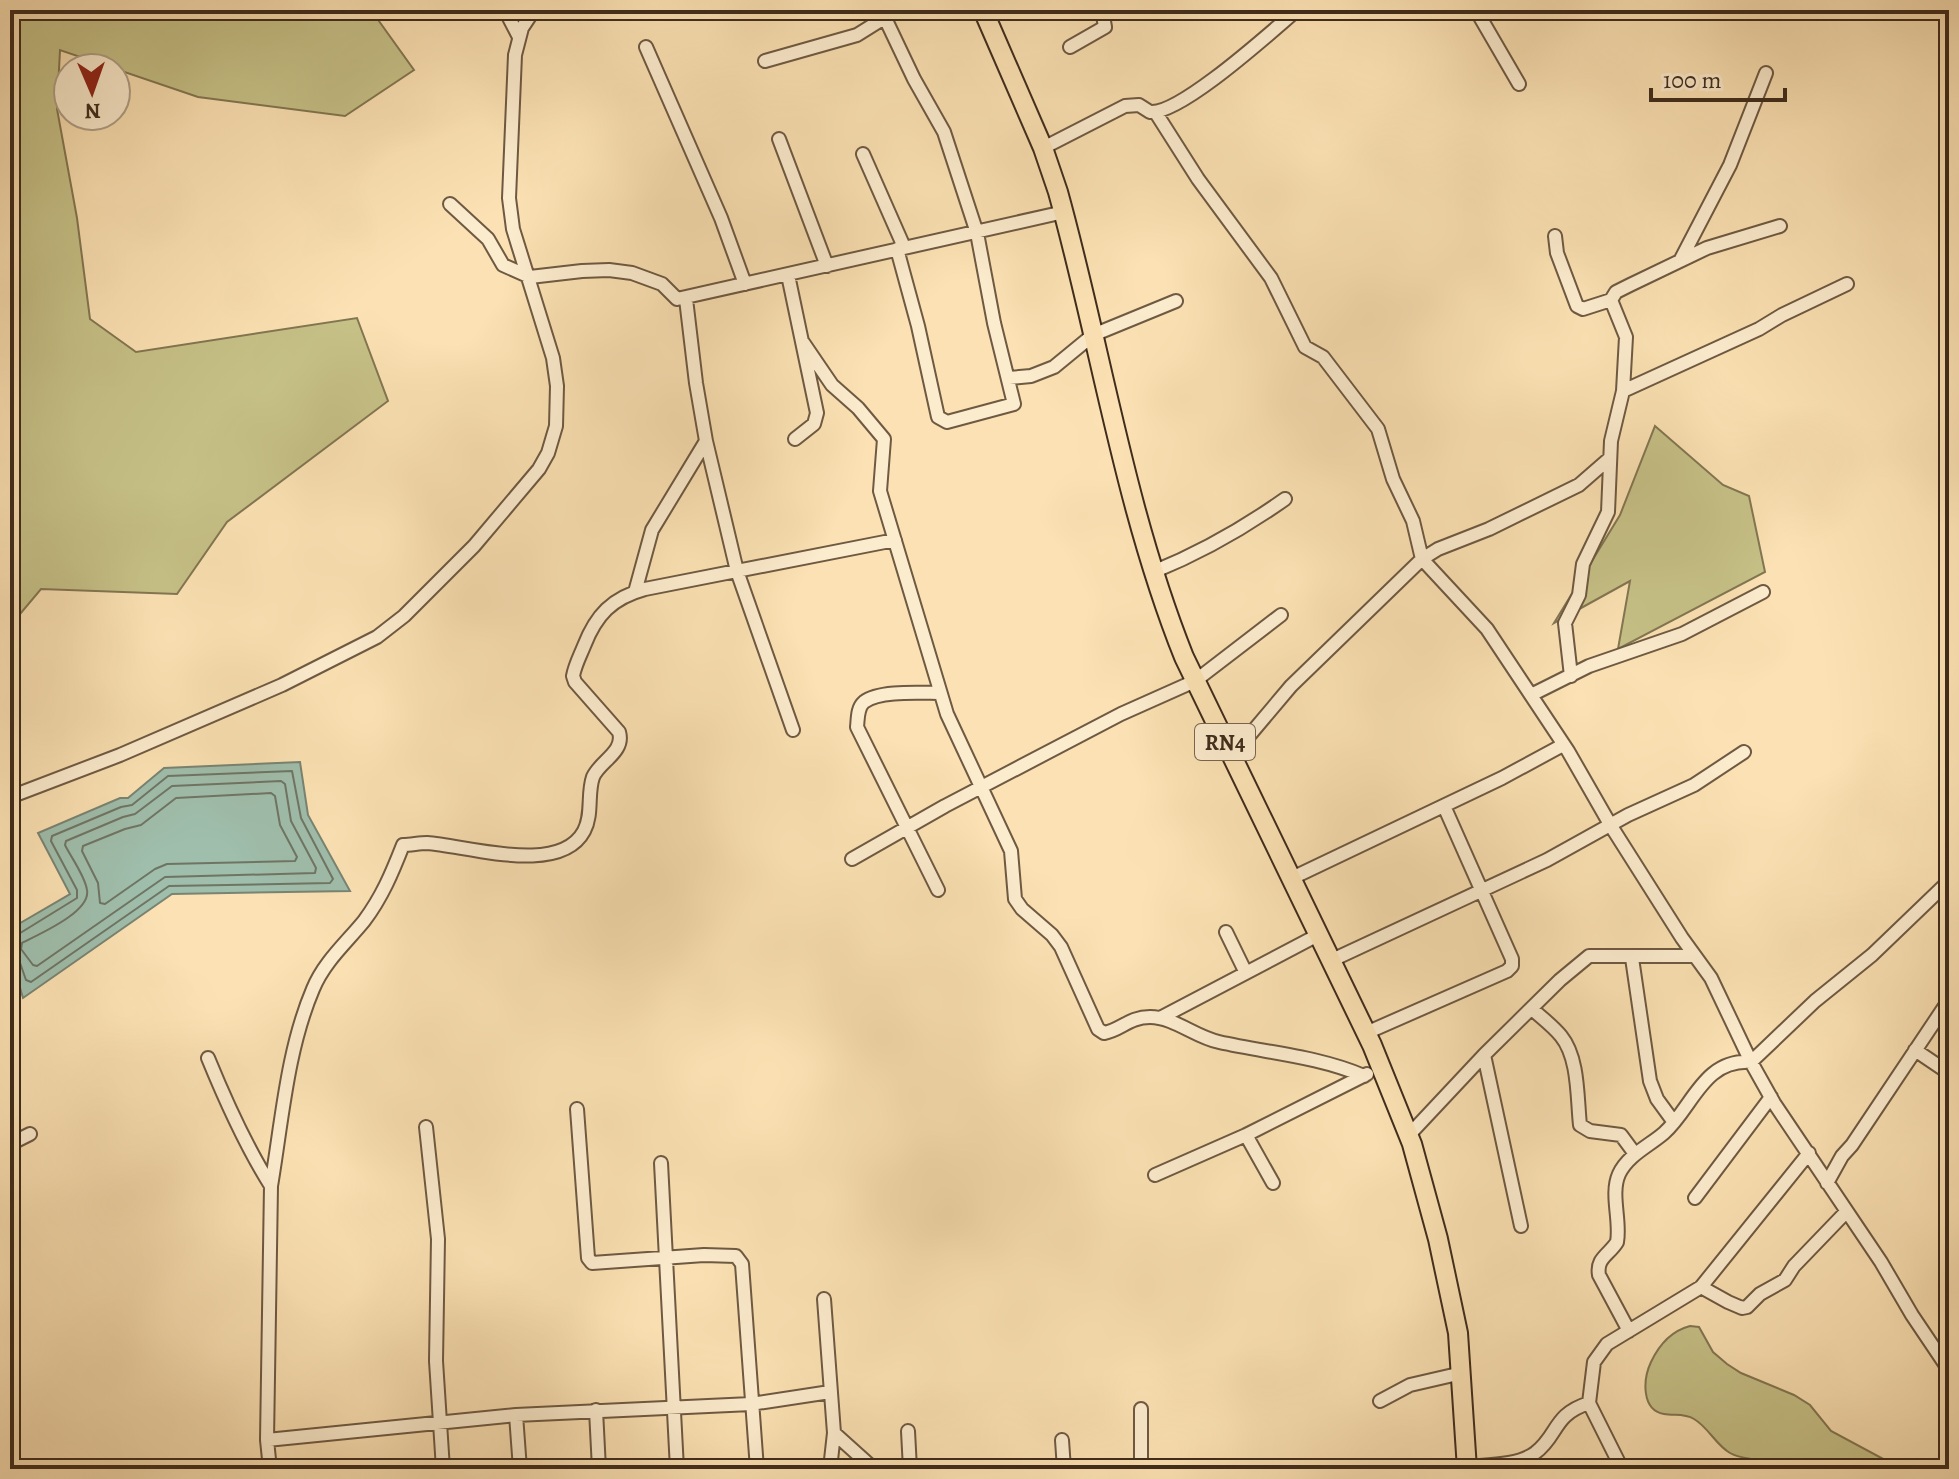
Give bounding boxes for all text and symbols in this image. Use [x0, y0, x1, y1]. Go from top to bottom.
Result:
north arrow [52, 52, 132, 132]
scale bar [1651, 52, 1785, 102]
text: 100 m [1663, 64, 1722, 96]
text: N [84, 96, 101, 126]
road number: RN4 [1195, 724, 1255, 760]

